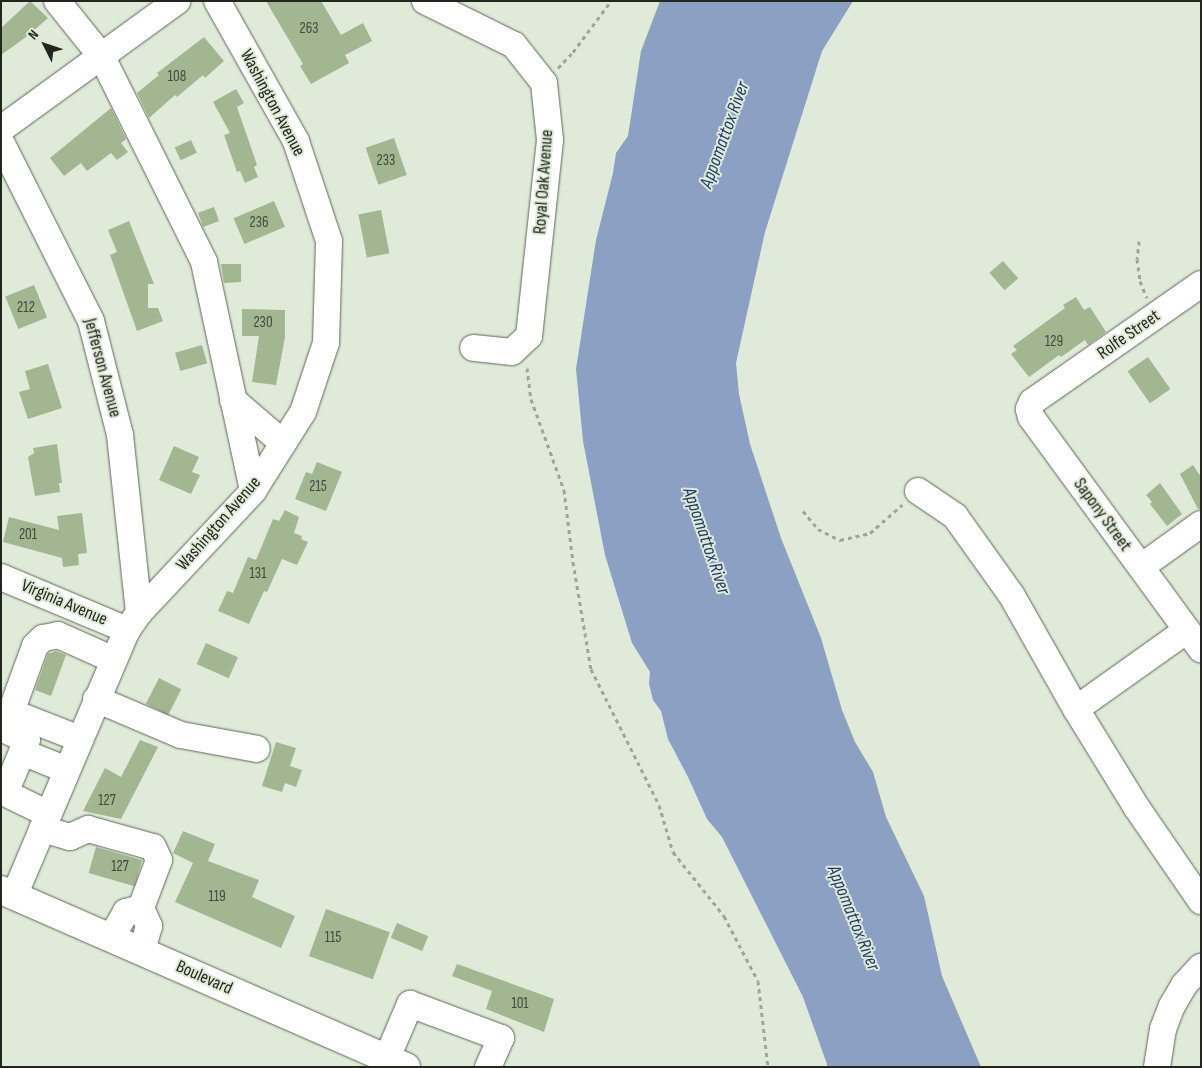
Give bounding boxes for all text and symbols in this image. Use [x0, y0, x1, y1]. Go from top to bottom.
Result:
north arrow [20, 20, 70, 70]
house number: 263 [299, 20, 319, 38]
text: N [24, 26, 42, 43]
street label: Washington Avenue [235, 46, 309, 160]
house number: 108 [168, 68, 186, 86]
water label: Appomattox River [695, 79, 755, 191]
street label: Royal Oak Avenue [530, 129, 558, 235]
house number: 233 [377, 152, 395, 170]
house number: 236 [249, 214, 269, 232]
house number: 212 [17, 299, 35, 317]
street label: Rolfe Street [1093, 306, 1165, 364]
house number: 230 [253, 314, 273, 332]
street label: Jefferson Avenue [78, 316, 126, 420]
house number: 129 [1045, 333, 1063, 351]
street label: Washington Avenue [172, 472, 266, 576]
street label: Sapony Street [1068, 474, 1136, 556]
house number: 215 [309, 478, 327, 496]
water label: Appomattox River [677, 485, 735, 597]
house number: 201 [19, 526, 37, 544]
house number: 131 [250, 565, 266, 583]
street label: Virginia Avenue [18, 575, 110, 631]
house number: 127 [98, 792, 116, 810]
house number: 127 [111, 858, 129, 876]
water label: Appomattox River [822, 862, 884, 974]
house number: 119 [208, 888, 226, 906]
house number: 115 [325, 929, 341, 947]
street label: Boulevard [172, 956, 236, 1000]
house number: 101 [511, 995, 529, 1013]

